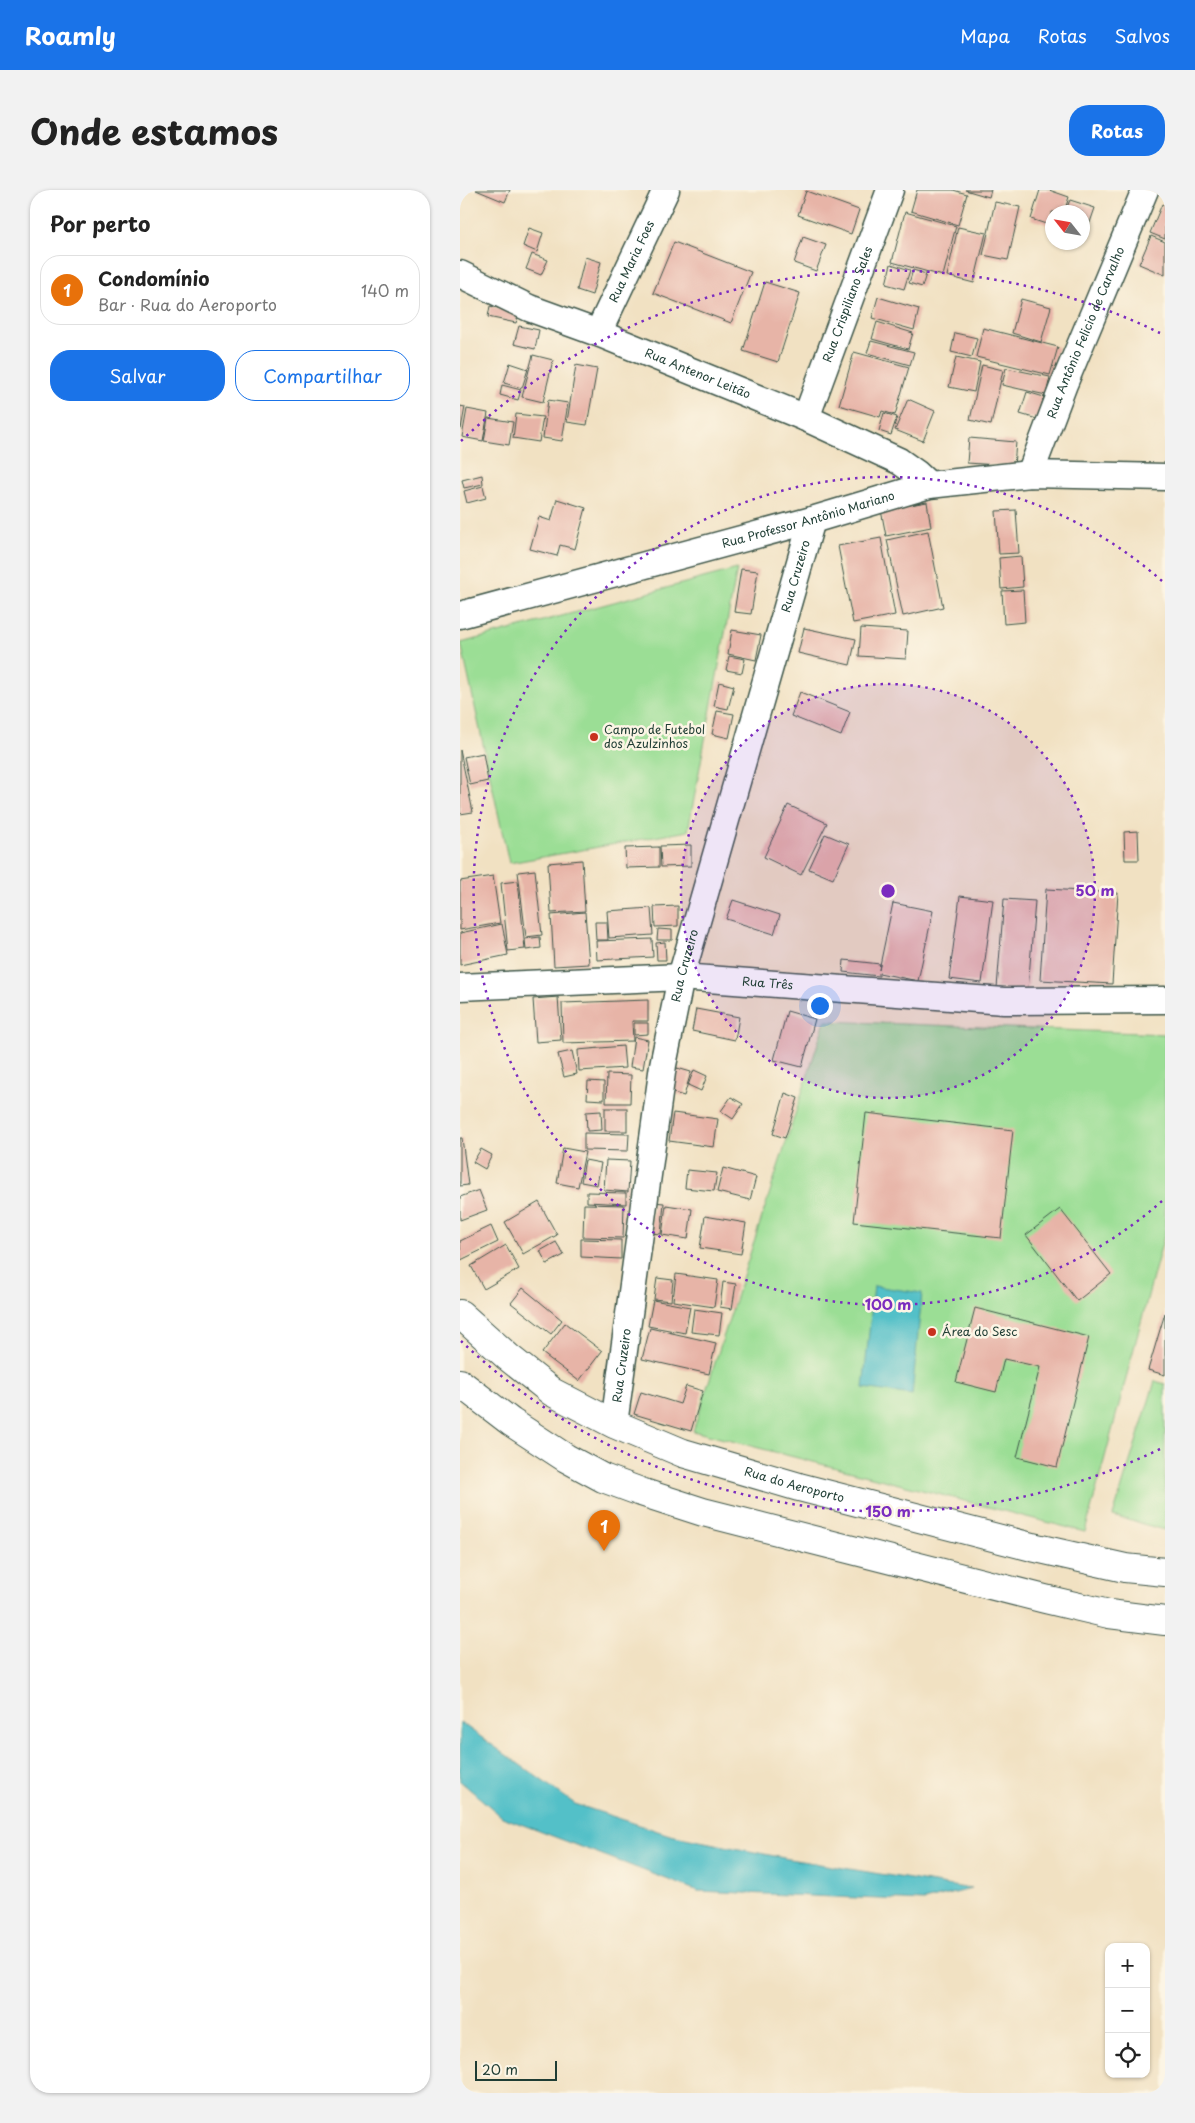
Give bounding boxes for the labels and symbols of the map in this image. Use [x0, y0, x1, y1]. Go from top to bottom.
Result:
north arrow [1045, 205, 1090, 250]
street label: Rua Maria Foes [604, 217, 658, 305]
street label: Rua Crispiliano Sales [817, 243, 877, 365]
street label: Rua Antônio Felicio de Carvalho [1042, 243, 1128, 421]
street label: Rua Antenor Leitão [642, 343, 754, 403]
street label: Rua Professor Antônio Mariano [719, 486, 897, 552]
street label: Rua Cruzeiro [776, 537, 814, 614]
place label: Campo de Futebol dos Azulzinhos [604, 720, 705, 752]
marker: Campo de Futebol dos Azulzinhos [588, 731, 600, 743]
text: 50 m [1076, 878, 1114, 901]
centre of rings [879, 882, 897, 900]
street label: Rua Cruzeiro [666, 927, 702, 1004]
street label: Rua Três [741, 972, 794, 993]
your location [807, 993, 833, 1019]
text: 100 m [865, 1292, 911, 1315]
place label: Área do Sesc [942, 1322, 1017, 1340]
marker: Área do Sesc [926, 1326, 938, 1338]
street label: Rua Cruzeiro [607, 1327, 635, 1404]
street label: Rua do Aeroporto [742, 1461, 847, 1506]
text: 150 m [865, 1499, 911, 1522]
pin: 1 [588, 1510, 620, 1551]
scale bar [475, 2058, 558, 2081]

